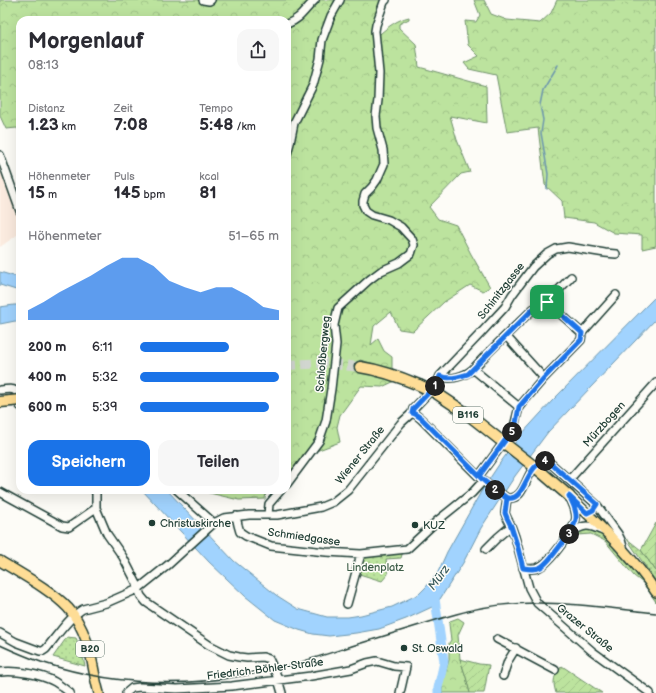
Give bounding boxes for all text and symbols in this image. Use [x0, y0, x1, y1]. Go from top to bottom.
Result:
text: Morgenlauf [28, 28, 144, 55]
button: share [237, 29, 279, 71]
text: 08:13 [28, 57, 59, 73]
text: Distanz [28, 102, 65, 115]
text: Zeit [114, 102, 133, 115]
text: Tempo [199, 102, 233, 115]
text: 1.23 [28, 115, 59, 135]
text: 7:08 [114, 115, 148, 135]
text: 5:48 [199, 115, 233, 135]
text: km [59, 120, 76, 133]
text: /km [233, 120, 256, 133]
text: Höhenmeter [28, 170, 90, 183]
text: Puls [114, 170, 135, 183]
text: kcal [199, 170, 219, 183]
text: 15 [28, 183, 45, 203]
text: 145 [114, 183, 141, 203]
text: 81 [199, 183, 217, 203]
text: m [45, 188, 57, 201]
text: bpm [141, 188, 165, 201]
text: Höhenmeter [28, 228, 102, 244]
text: 51–65 m [228, 228, 279, 244]
street label: Schinitzgasse [475, 260, 527, 322]
pin [530, 285, 564, 319]
icon: arrive [536, 291, 558, 313]
street label: Schloßbergweg [313, 315, 333, 393]
text: 200 m [28, 339, 66, 355]
text: 6:11 [92, 339, 113, 355]
text: 400 m [28, 369, 66, 385]
text: 5:32 [92, 369, 118, 385]
pin: 1 [425, 376, 445, 396]
text: 1 [433, 379, 437, 392]
text: 600 m [28, 399, 67, 415]
text: 5:39 [92, 399, 118, 415]
street label: Mürzbogen [580, 399, 628, 449]
road number: B116 [453, 407, 483, 423]
pin: 5 [502, 422, 522, 442]
street label: Wiener Straße [333, 423, 388, 487]
text: 5 [509, 425, 515, 438]
button: Speichern [28, 440, 150, 486]
button: Teilen [158, 440, 279, 486]
pin: 4 [535, 451, 555, 471]
text: 4 [542, 454, 548, 467]
pin: 2 [485, 480, 505, 500]
text: 2 [492, 483, 498, 496]
place label: Christuskirche [160, 517, 231, 530]
marker: Christuskirche [147, 518, 157, 528]
place label: KUZ [423, 519, 445, 532]
marker: KUZ [410, 520, 420, 530]
pin: 3 [559, 524, 579, 544]
street label: Schmiedgasse [267, 525, 342, 549]
text: 3 [566, 527, 572, 540]
park label: Lindenplatz [346, 561, 405, 574]
water label: Mürz [425, 562, 453, 593]
street label: Grazer Straße [554, 601, 616, 655]
road number: B20 [76, 641, 104, 657]
place label: St. Oswald [412, 642, 463, 655]
marker: St. Oswald [399, 643, 409, 653]
street label: Friedrich-Böhler-Straße [206, 655, 325, 683]

